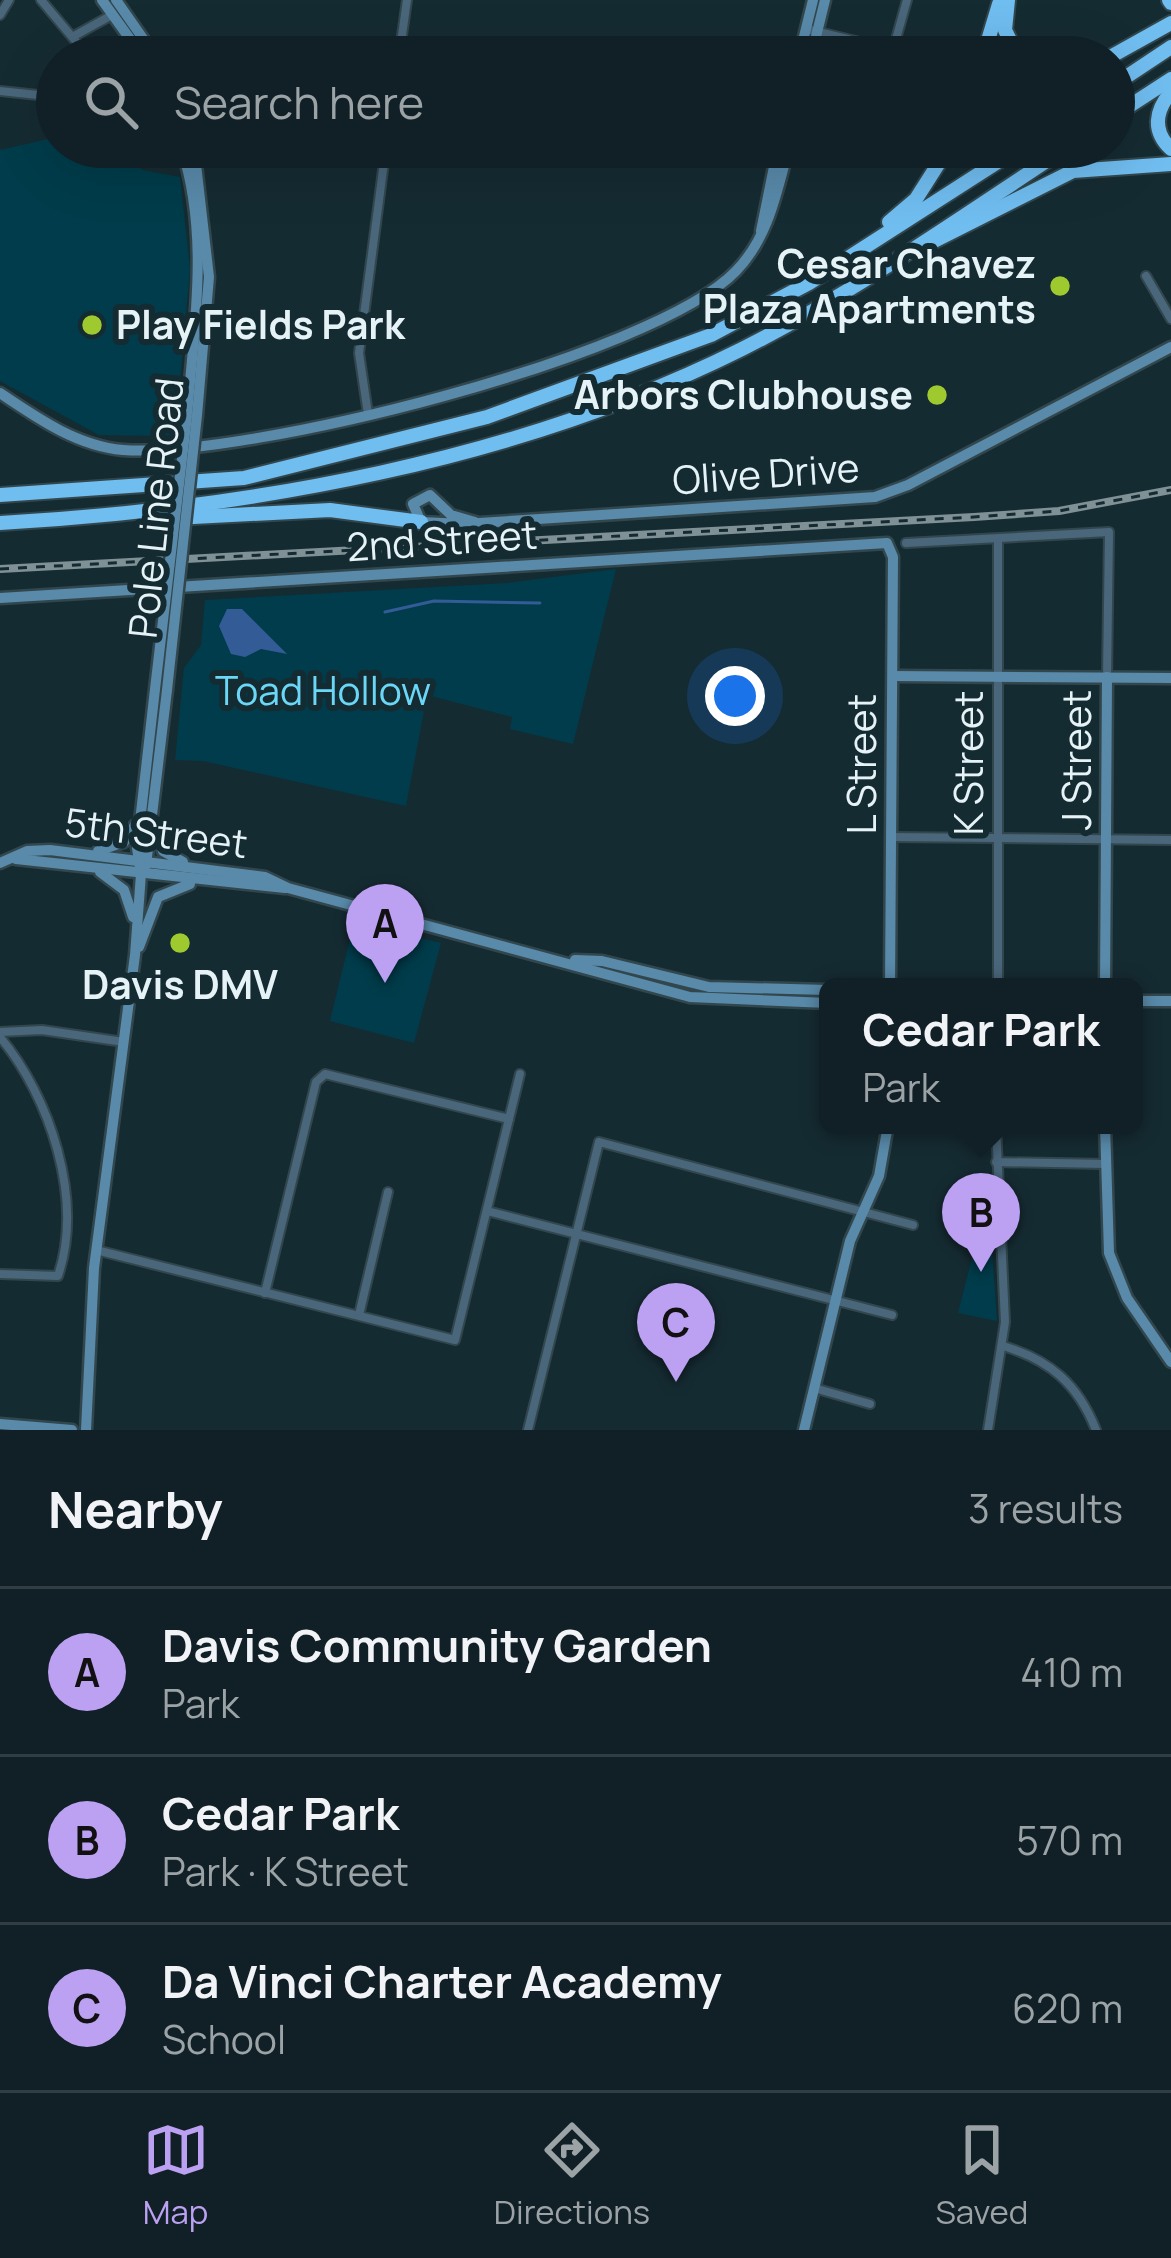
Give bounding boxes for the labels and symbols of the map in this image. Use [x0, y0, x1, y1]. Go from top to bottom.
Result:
place label: Cesar Chavez Plaza Apartments [703, 236, 1036, 335]
marker: Cesar Chavez Plaza Apartments [1047, 273, 1073, 299]
place label: Play Fields Park [116, 297, 406, 351]
marker: Play Fields Park [79, 312, 105, 338]
place label: Arbors Clubhouse [574, 367, 913, 421]
street label: Pole Line Road [114, 375, 196, 641]
marker: Arbors Clubhouse [924, 382, 950, 408]
street label: Olive Drive [671, 440, 861, 506]
street label: 2nd Street [345, 506, 539, 574]
park label: Toad Hollow [215, 663, 431, 717]
your location [705, 666, 765, 726]
street label: J Street [1049, 690, 1103, 830]
street label: K Street [941, 691, 995, 835]
street label: L Street [834, 694, 888, 834]
street label: 5th Street [62, 794, 251, 870]
pin: A [346, 884, 424, 983]
marker: Davis DMV [167, 930, 193, 956]
place label: Davis DMV [82, 957, 278, 1011]
pin: B [942, 1173, 1020, 1272]
pin: C [637, 1283, 715, 1382]

